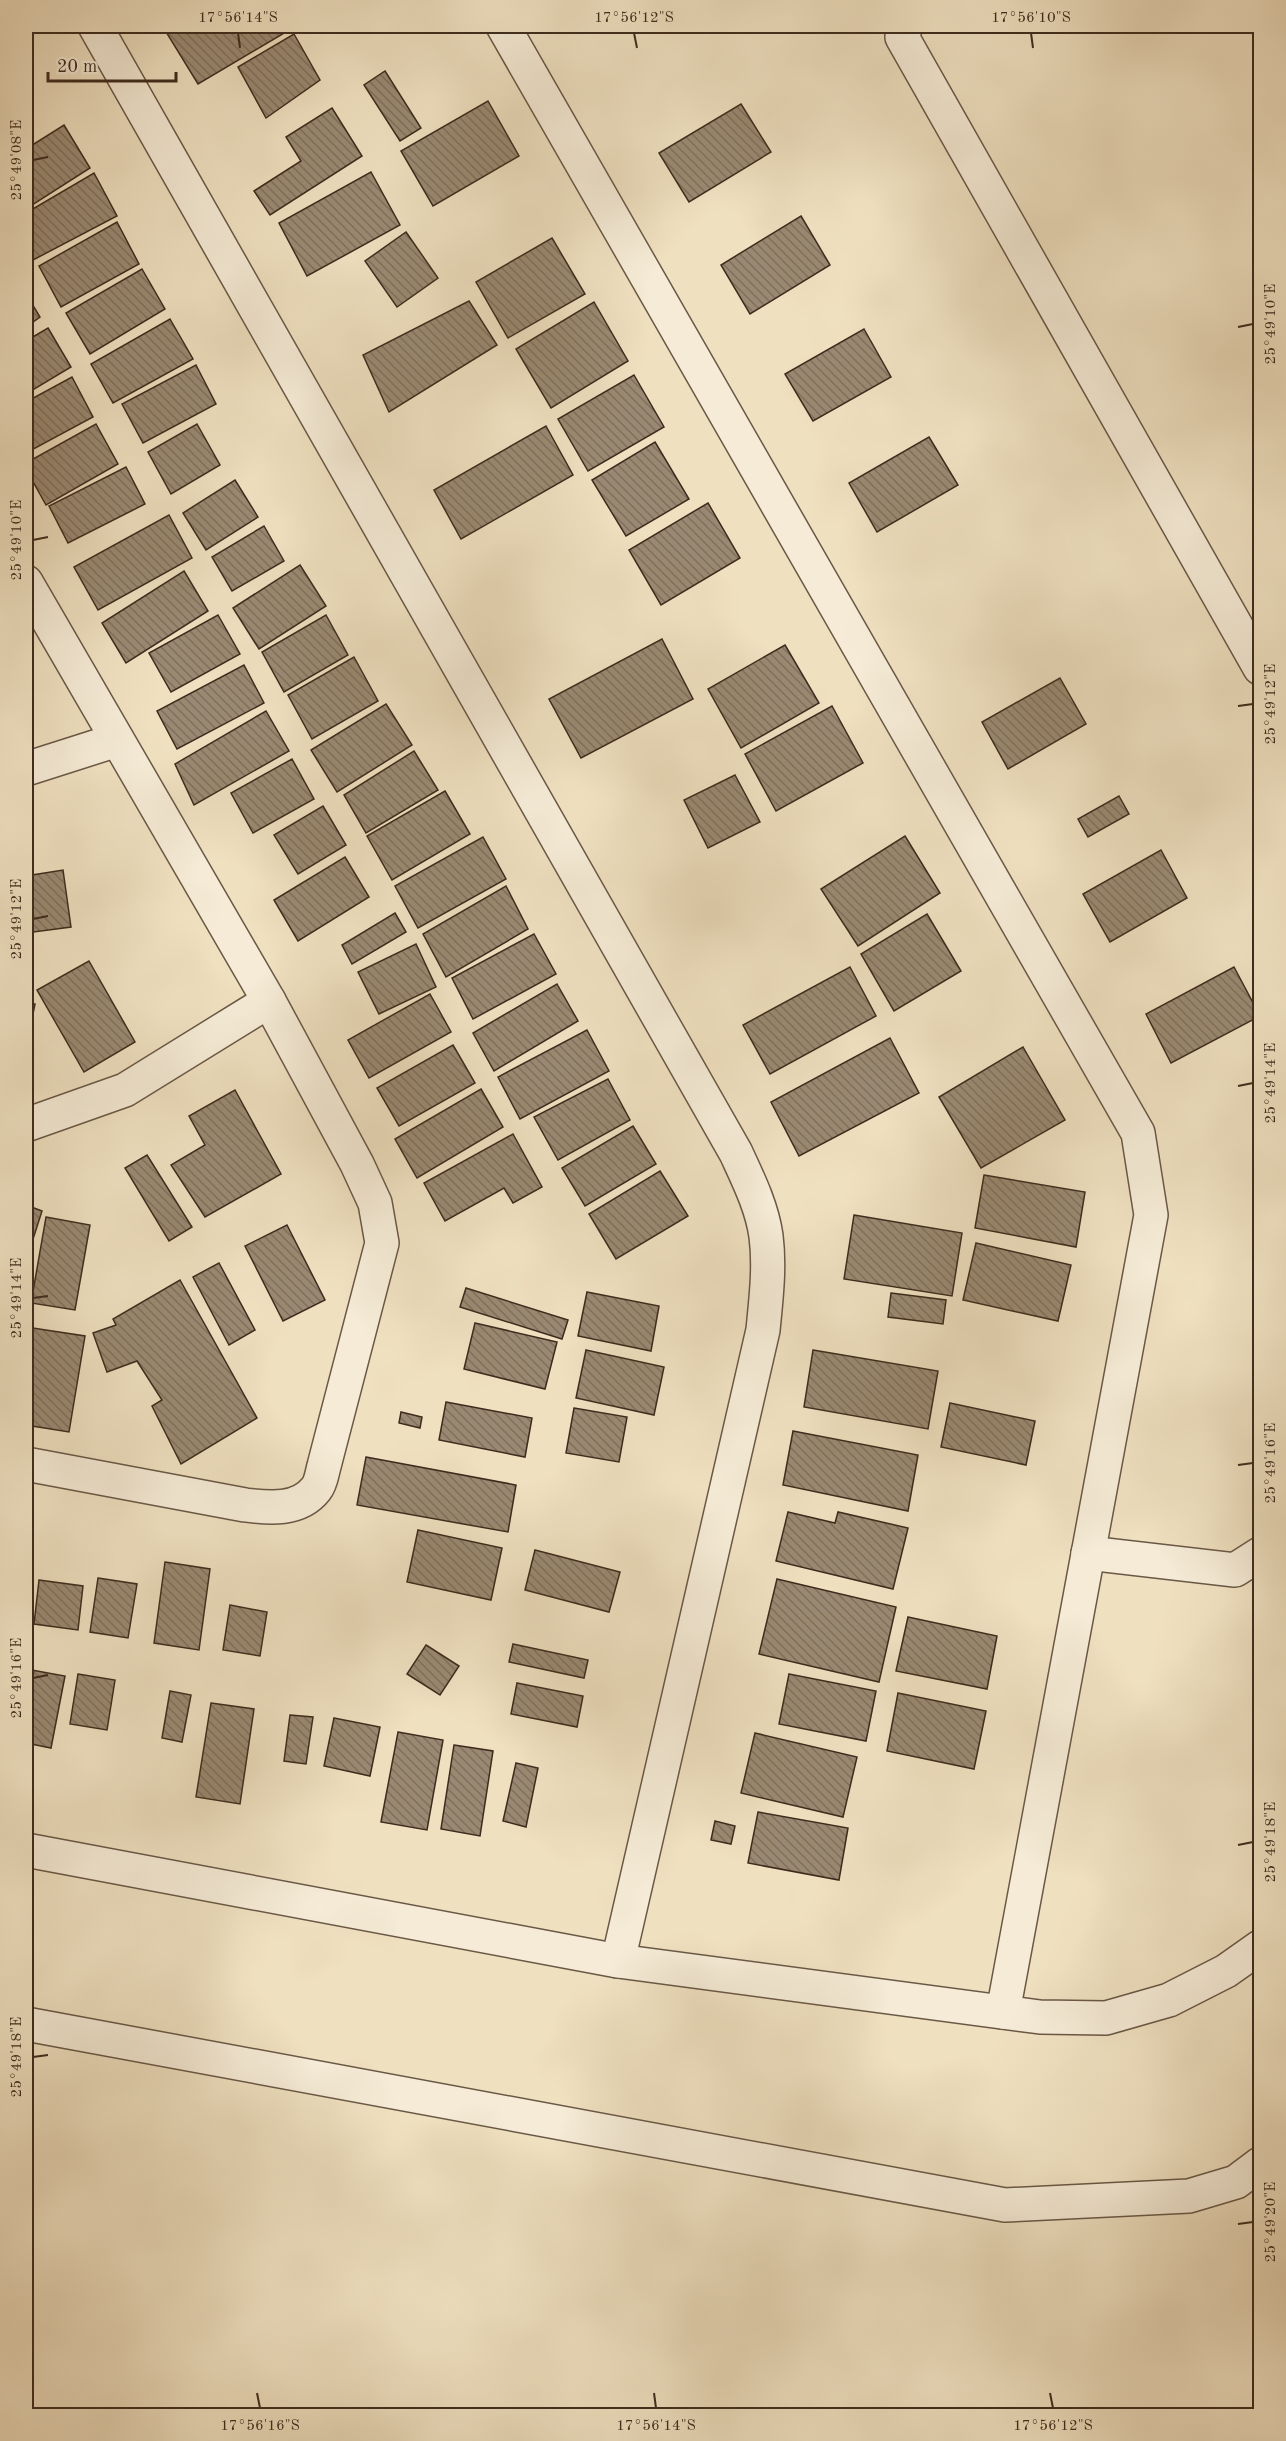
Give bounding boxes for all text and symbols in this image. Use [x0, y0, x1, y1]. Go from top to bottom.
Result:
text: 17°56'14"S [198, 11, 278, 26]
text: 17°56'12"S [594, 11, 674, 26]
text: 17°56'10"S [991, 11, 1071, 26]
scale bar [48, 45, 176, 83]
text: 20 m [57, 58, 97, 76]
text: 25°49'08"E [10, 120, 25, 200]
text: 25°49'10"E [1264, 284, 1279, 364]
text: 25°49'10"E [10, 500, 25, 580]
text: 25°49'12"E [1264, 664, 1279, 744]
text: 25°49'12"E [10, 879, 25, 959]
text: 25°49'14"E [1264, 1043, 1279, 1123]
text: 25°49'14"E [10, 1258, 25, 1338]
text: 25°49'16"E [1264, 1423, 1279, 1503]
text: 25°49'16"E [10, 1638, 25, 1718]
text: 25°49'18"E [1264, 1802, 1279, 1882]
text: 25°49'18"E [10, 2017, 25, 2097]
text: 25°49'20"E [1264, 2182, 1279, 2262]
text: 17°56'16"S [220, 2419, 300, 2434]
text: 17°56'14"S [616, 2419, 696, 2434]
text: 17°56'12"S [1013, 2419, 1093, 2434]

